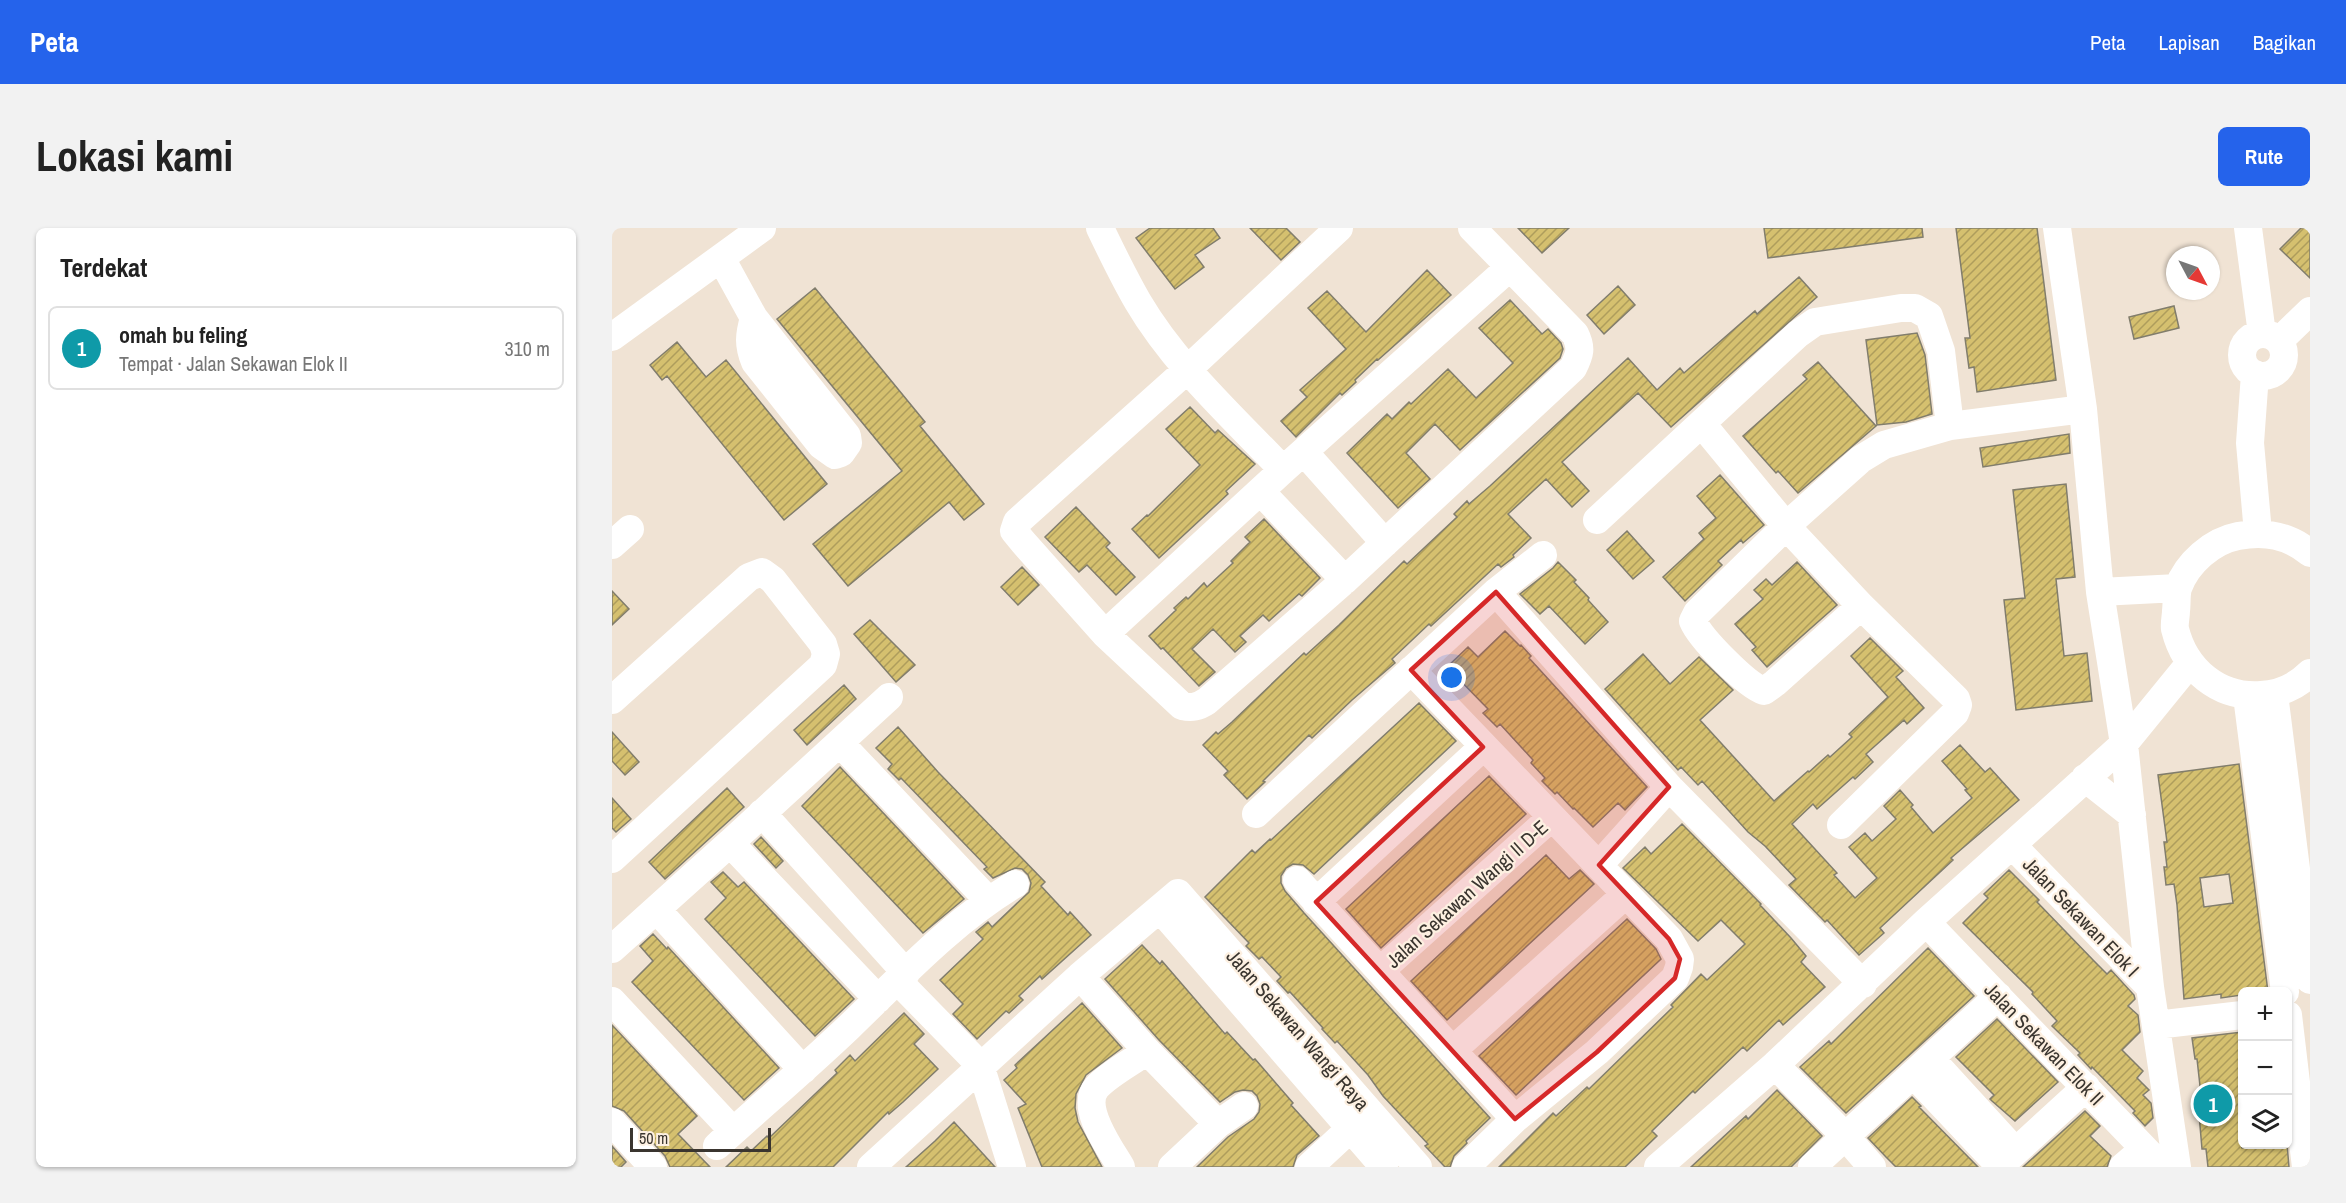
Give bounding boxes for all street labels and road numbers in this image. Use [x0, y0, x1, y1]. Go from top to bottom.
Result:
street label: Jalan Sekawan Wangi II D-E [1380, 814, 1553, 974]
street label: Jalan Sekawan Elok I [2017, 851, 2146, 982]
street label: Jalan Sekawan Wangi Raya [1221, 943, 1376, 1116]
street label: Jalan Sekawan Elok II [1979, 976, 2110, 1111]

